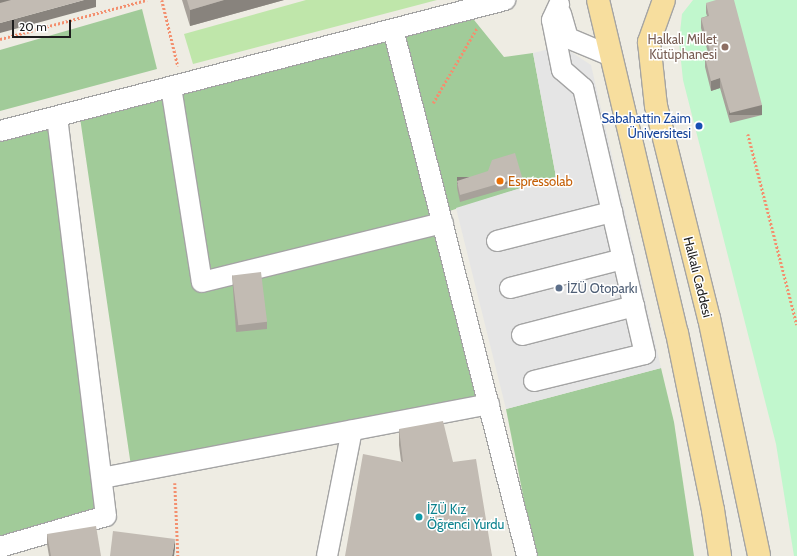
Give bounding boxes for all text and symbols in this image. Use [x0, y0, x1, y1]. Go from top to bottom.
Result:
scale bar [14, 12, 73, 38]
text: 20 m [19, 19, 47, 34]
place label: Halkalı Millet Kütüphanesi [648, 32, 717, 63]
marker: Halkalı Millet Kütüphanesi [720, 42, 730, 52]
place label: Sabahattin Zaim Üniversitesi [601, 111, 691, 142]
marker: Sabahattin Zaim Üniversitesi [694, 121, 704, 131]
place label: Espressolab [508, 173, 573, 189]
marker: Espressolab [495, 176, 505, 186]
street label: Halkalı Caddesi [680, 235, 716, 319]
place label: İZÜ Otoparkı [567, 280, 637, 296]
marker: İZÜ Otoparkı [554, 283, 564, 293]
place label: İZÜ Kız Öğrenci Yurdu [427, 502, 504, 533]
marker: İZÜ Kız Öğrenci Yurdu [414, 512, 424, 522]

